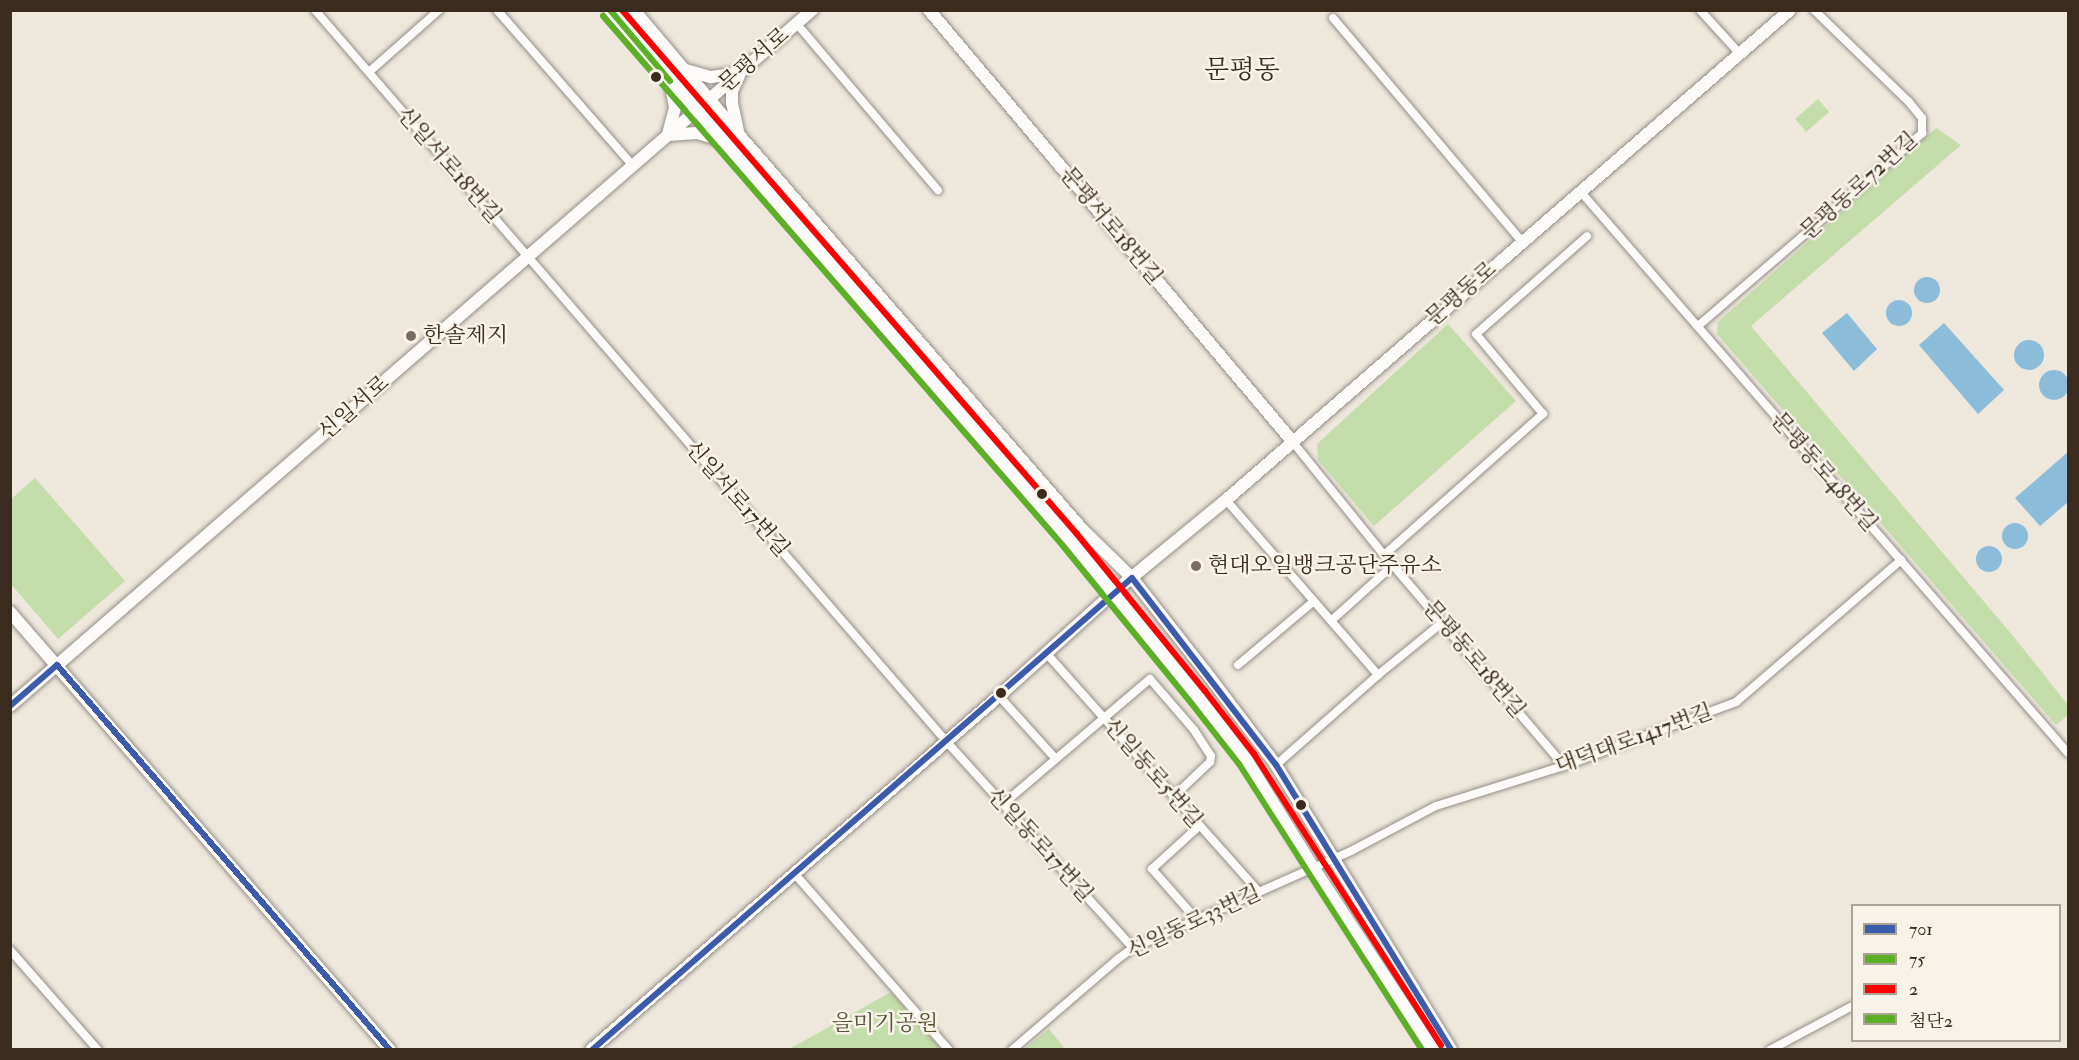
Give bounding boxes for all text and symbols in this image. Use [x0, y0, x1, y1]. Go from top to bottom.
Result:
street label: 문평서로 [713, 22, 795, 98]
district label: 문평동 [1204, 55, 1280, 87]
unlabelled marker [650, 71, 662, 83]
street label: 신일서로18번길 [391, 101, 507, 229]
street label: 문평동로72번길 [1795, 126, 1923, 246]
street label: 문평서로18번길 [1054, 162, 1168, 290]
street label: 문평동로 [1420, 256, 1502, 332]
place label: 한솔제지 [423, 323, 508, 349]
marker: 한솔제지 [404, 329, 418, 343]
street label: 신일서로 [313, 370, 395, 446]
street label: 문평동로48번길 [1765, 407, 1883, 537]
street label: 신일서로17번길 [679, 435, 795, 563]
unlabelled marker [1036, 488, 1048, 500]
place label: 현대오일뱅크공단주유소 [1208, 553, 1442, 579]
marker: 현대오일뱅크공단주유소 [1189, 559, 1203, 573]
street label: 문평동로18번길 [1417, 595, 1531, 723]
unlabelled marker [995, 687, 1007, 699]
street label: 대덕대로1417번길 [1552, 698, 1716, 780]
street label: 신일동로5번길 [1098, 713, 1208, 833]
street label: 신일동로17번길 [982, 782, 1098, 908]
unlabelled marker [1295, 799, 1307, 811]
street label: 신일동로33번길 [1123, 880, 1265, 964]
legend [1851, 904, 2061, 1042]
text: 701 [1909, 918, 1933, 941]
text: 75 [1909, 948, 1925, 971]
text: 2 [1909, 978, 1918, 1001]
text: 첨단2 [1909, 1010, 1953, 1033]
park label: 을미기공원 [832, 1011, 938, 1037]

